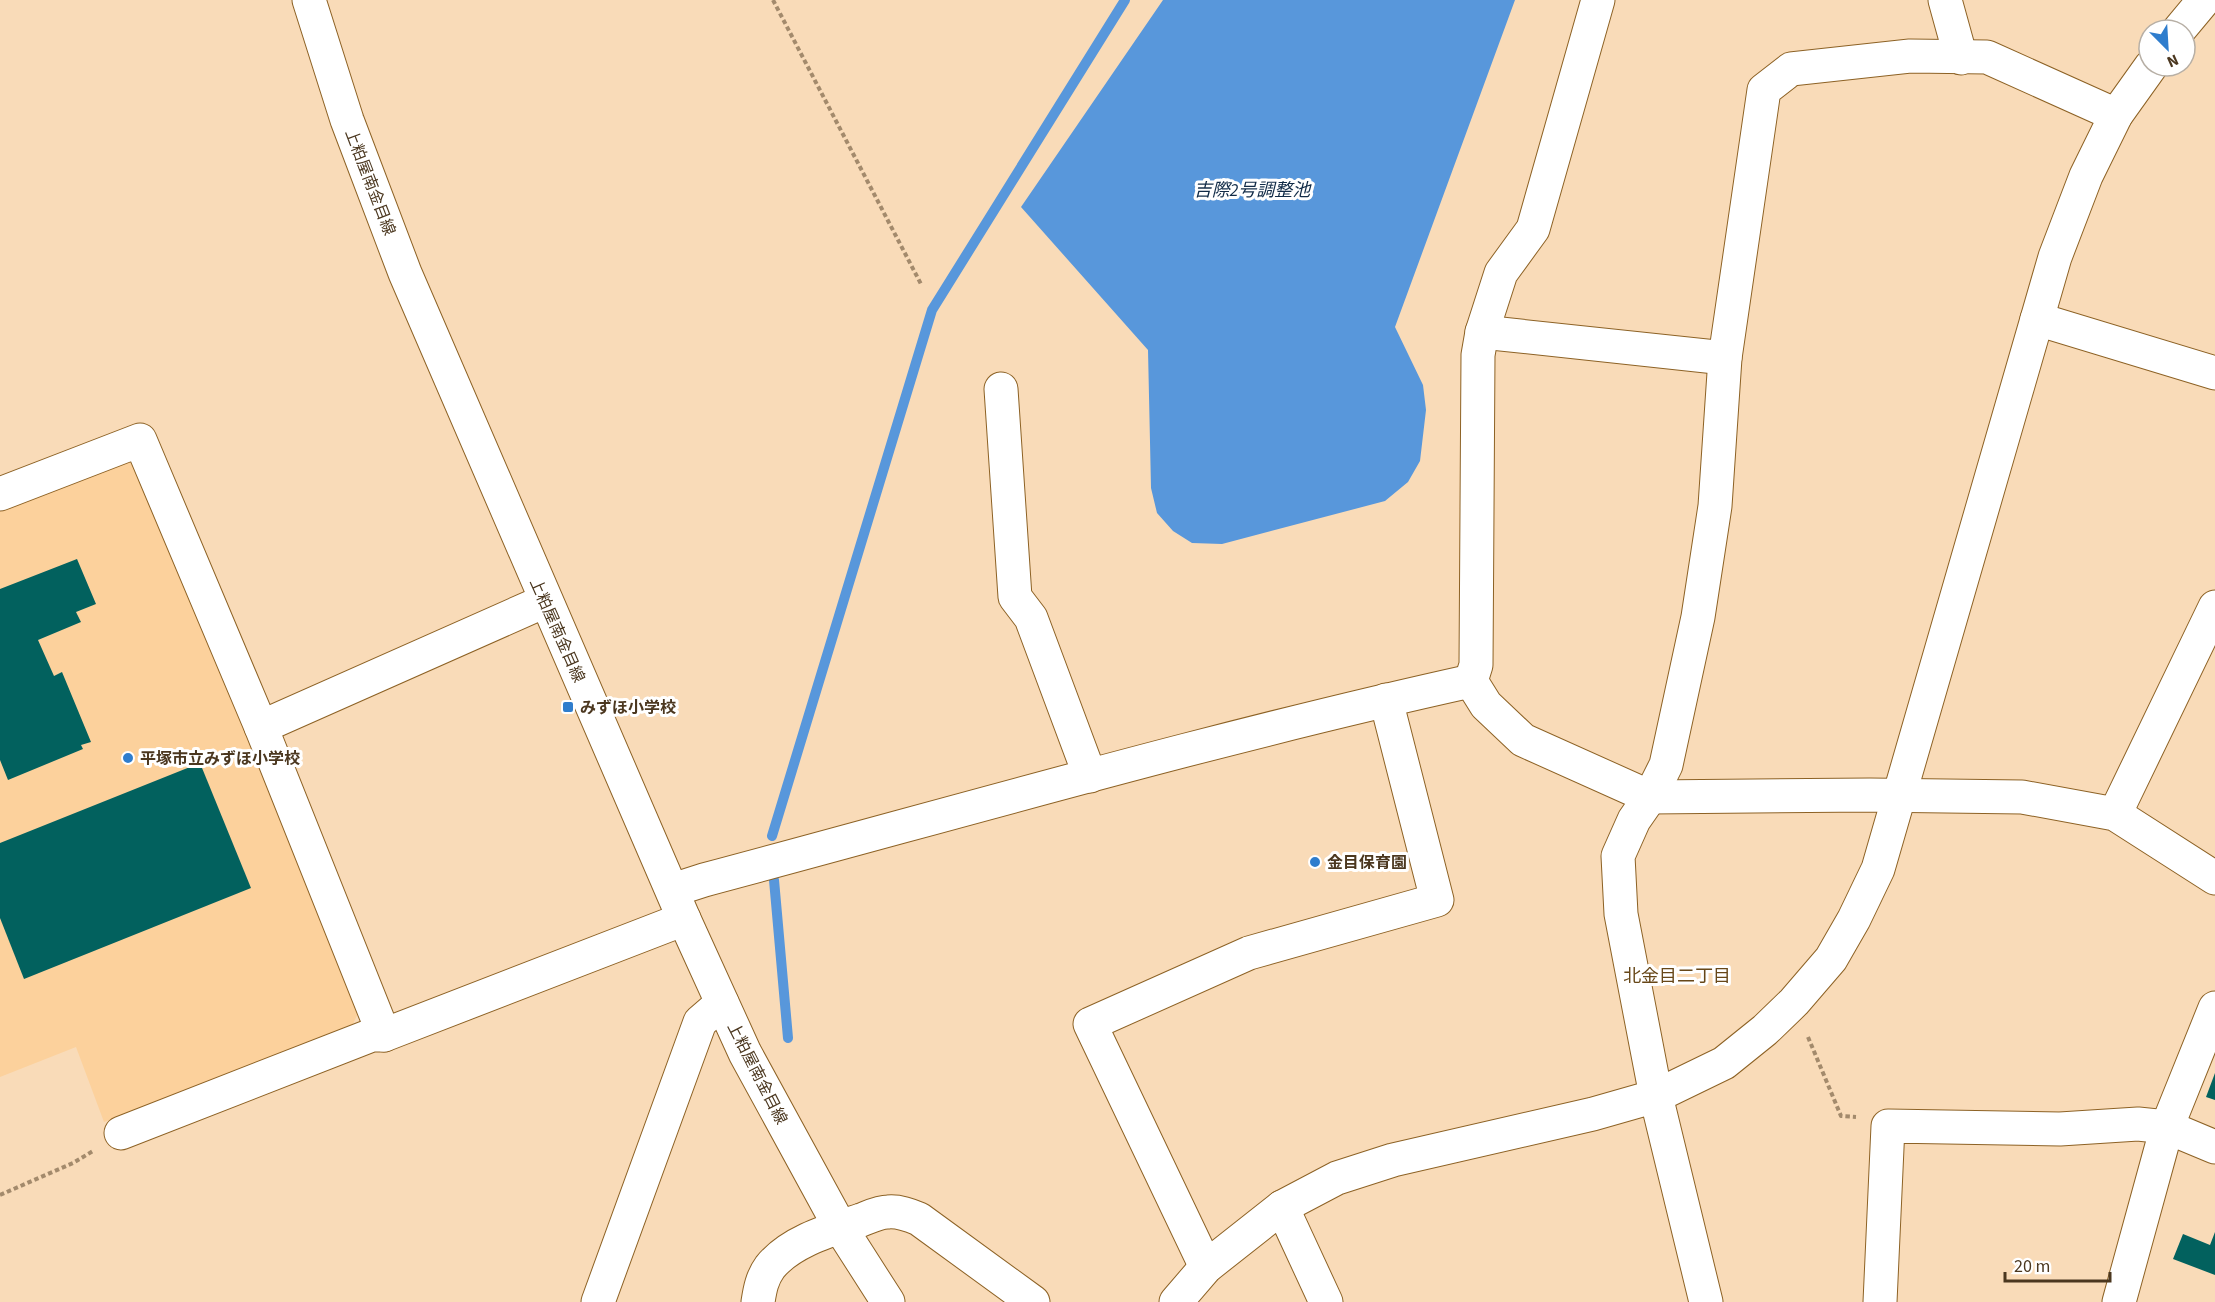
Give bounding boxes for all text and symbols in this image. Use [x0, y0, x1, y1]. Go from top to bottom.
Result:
north arrow [2137, 18, 2197, 78]
text: N [2163, 49, 2182, 73]
street label: 上粕屋南金目線 [340, 126, 400, 239]
water label: 吉際2号調整池 [1194, 178, 1312, 203]
street label: 上粕屋南金目線 [524, 575, 590, 686]
place label: みずほ小学校 [580, 697, 676, 719]
marker: みずほ小学校 [561, 700, 575, 714]
place label: 平塚市立みずほ小学校 [140, 748, 300, 770]
marker: 平塚市立みずほ小学校 [121, 751, 135, 765]
place label: 金目保育園 [1327, 852, 1407, 874]
marker: 金目保育園 [1308, 855, 1322, 869]
district label: 北金目二丁目 [1623, 964, 1731, 989]
street label: 上粕屋南金目線 [722, 1019, 792, 1128]
scale bar [2005, 1245, 2110, 1283]
text: 20 m [2014, 1254, 2050, 1279]

